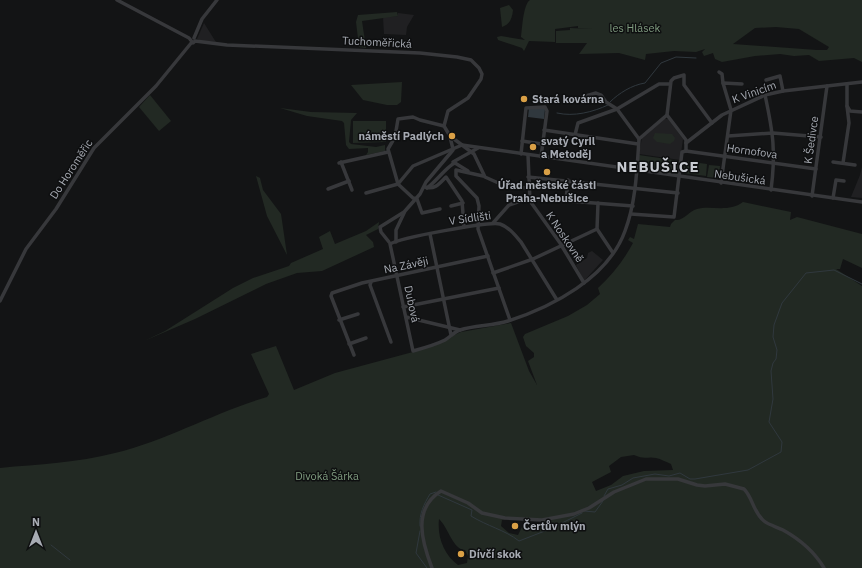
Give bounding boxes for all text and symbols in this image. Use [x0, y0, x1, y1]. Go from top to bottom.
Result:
park label: les Hlásek [610, 21, 661, 35]
street label: Tuchoměřická [342, 33, 412, 51]
street label: K Vinicím [730, 78, 778, 106]
place label: Stará kovárna [532, 92, 604, 106]
marker: Stará kovárna [519, 94, 529, 104]
street label: K Šedivce [801, 115, 821, 165]
place label: náměstí Padlých [358, 129, 444, 143]
marker: náměstí Padlých [447, 131, 457, 141]
place label: svatý Cyril a Metoděj [541, 134, 596, 161]
street label: Do Horoměřic [47, 136, 96, 201]
street label: Hornofova [726, 141, 778, 162]
marker: svatý Cyril a Metoděj [528, 142, 538, 152]
district label: NEBUŠICE [616, 157, 700, 176]
street label: Nebušická [713, 166, 767, 188]
marker: Úřad městské části Praha-Nebušice [542, 167, 552, 177]
place label: Úřad městské části Praha-Nebušice [498, 177, 596, 205]
street label: V Sídlišti [448, 208, 492, 228]
street label: K Noskovně [543, 209, 587, 265]
street label: Na Závěji [382, 253, 430, 277]
street label: Dubová [401, 284, 423, 324]
park label: Divoká Šárka [295, 469, 359, 483]
north arrow [16, 512, 56, 552]
text: N [32, 515, 40, 529]
place label: Čertův mlýn [523, 519, 586, 533]
marker: Čertův mlýn [510, 521, 520, 531]
place label: Dívčí skok [469, 547, 522, 561]
marker: Dívčí skok [456, 549, 466, 559]

